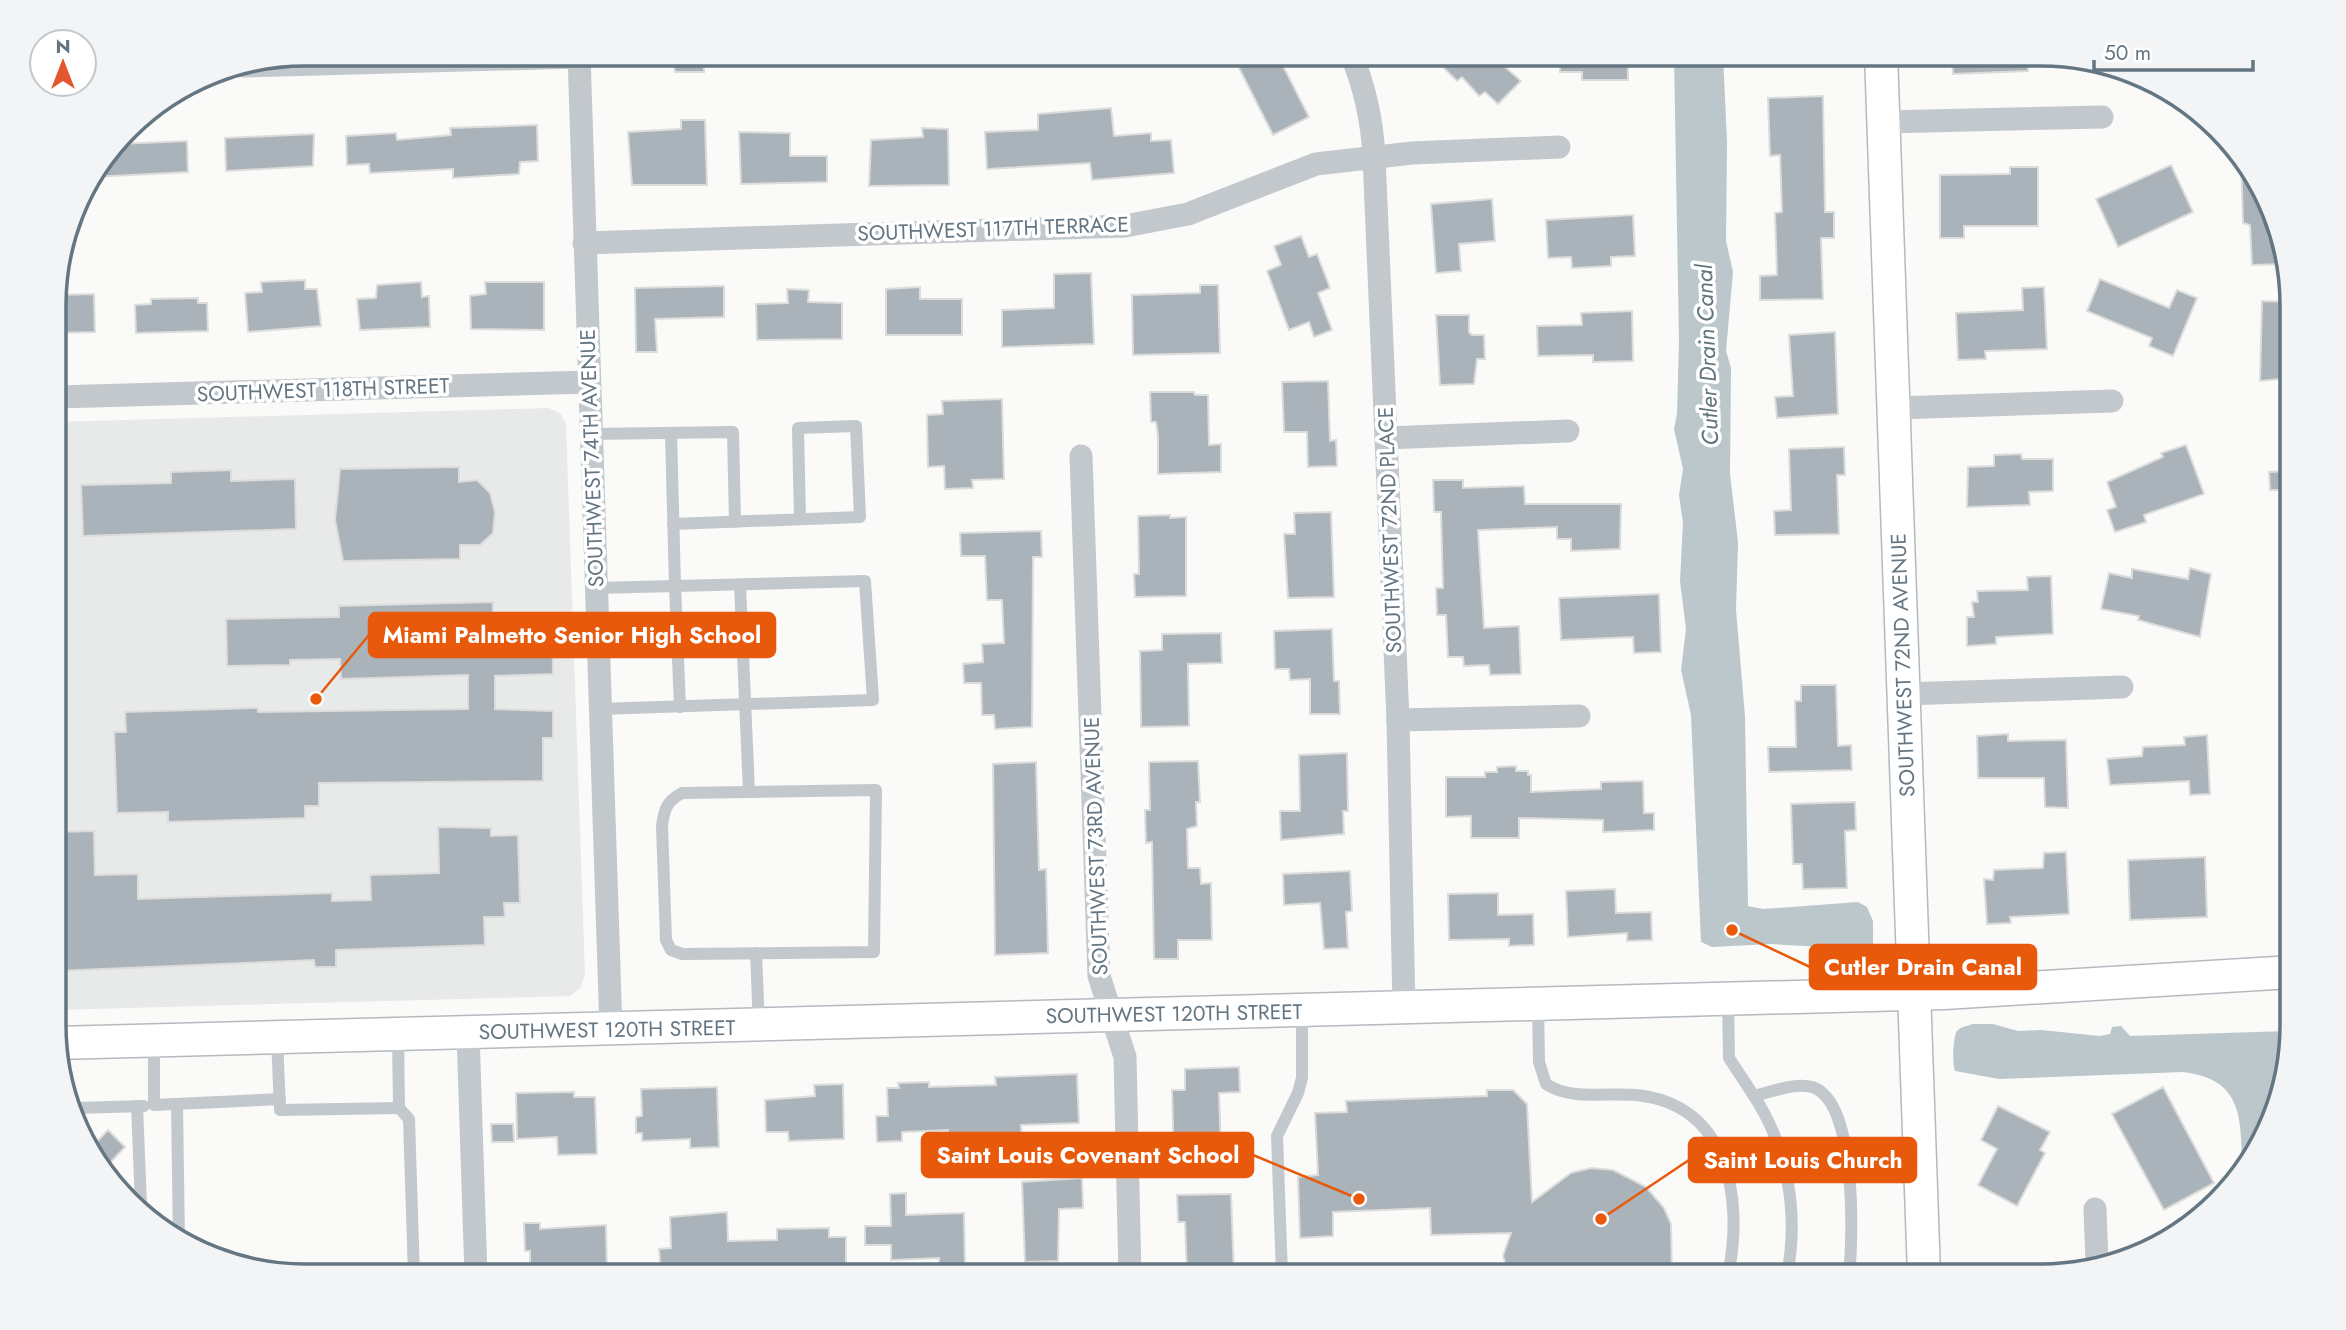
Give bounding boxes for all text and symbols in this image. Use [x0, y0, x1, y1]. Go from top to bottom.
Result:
north arrow [28, 28, 98, 98]
scale bar [2094, 28, 2253, 72]
text: N [55, 33, 71, 60]
text: 50 m [2104, 38, 2151, 68]
street label: SOUTHWEST 117TH TERRACE [857, 209, 1129, 249]
water label: Cutler Drain Canal [1687, 263, 1727, 446]
street label: SOUTHWEST 74TH AVENUE [572, 328, 612, 588]
street label: SOUTHWEST 118TH STREET [196, 371, 450, 409]
street label: SOUTHWEST 72ND PLACE [1371, 406, 1409, 654]
street label: SOUTHWEST 72ND AVENUE [1883, 533, 1923, 797]
callout: Miami Palmetto Senior High School [369, 613, 775, 657]
text: Miami Palmetto Senior High School [383, 618, 761, 652]
street label: SOUTHWEST 73RD AVENUE [1076, 716, 1116, 976]
callout: Cutler Drain Canal [1810, 945, 2036, 989]
text: Cutler Drain Canal [1824, 950, 2022, 984]
street label: SOUTHWEST 120TH STREET [1045, 997, 1303, 1031]
street label: SOUTHWEST 120TH STREET [478, 1013, 736, 1047]
callout: Saint Louis Covenant School [922, 1133, 1253, 1177]
text: Saint Louis Covenant School [937, 1138, 1239, 1172]
callout: Saint Louis Church [1689, 1138, 1916, 1182]
text: Saint Louis Church [1703, 1143, 1903, 1177]

